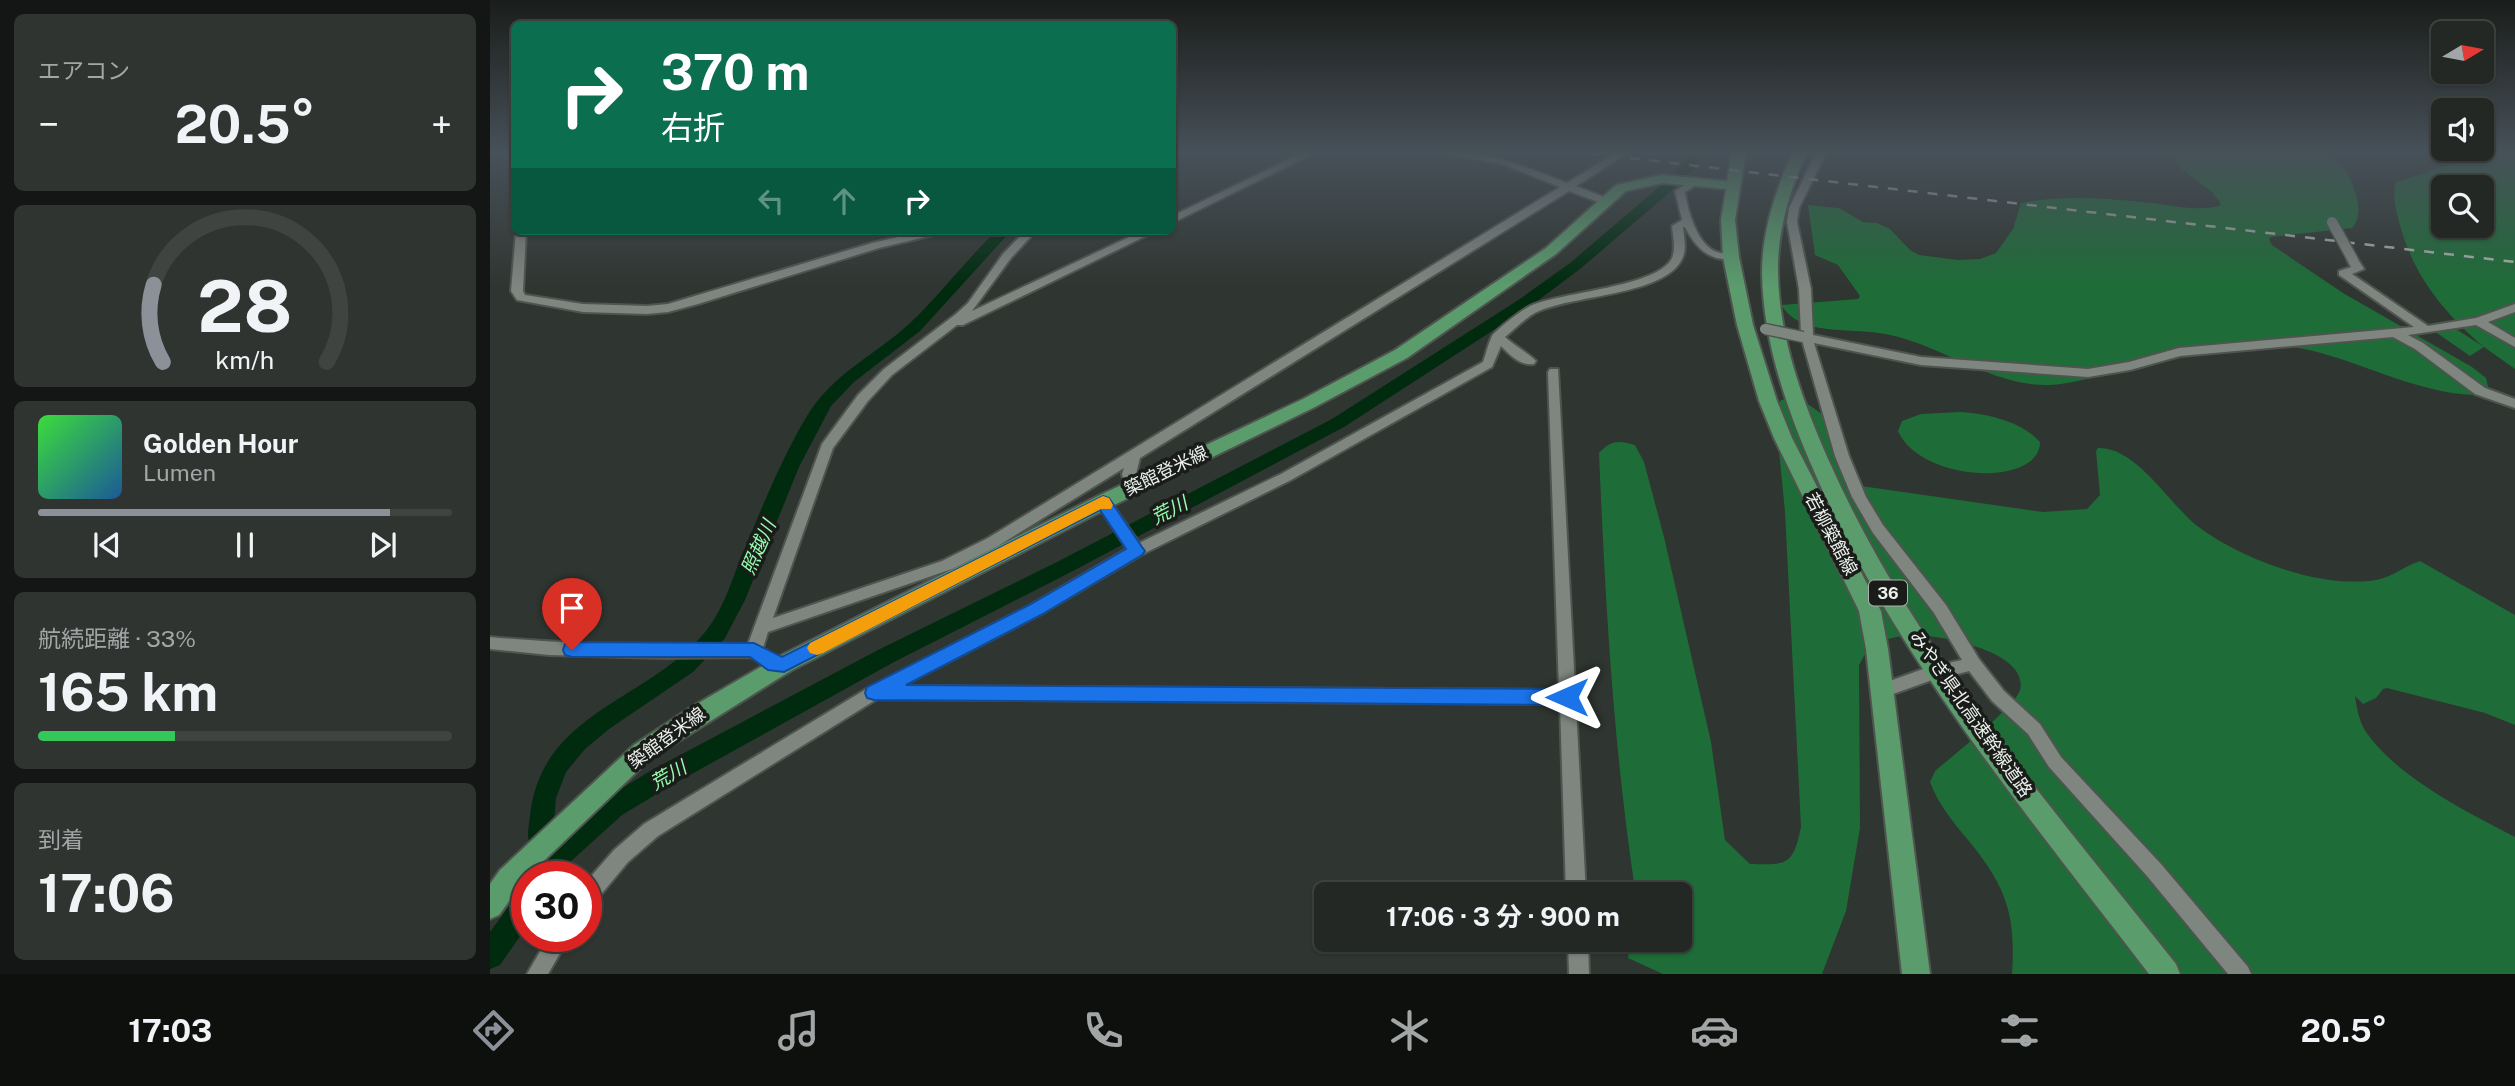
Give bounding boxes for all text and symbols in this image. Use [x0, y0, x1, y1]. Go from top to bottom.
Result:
north arrow [2431, 21, 2494, 84]
map controls [2431, 21, 2494, 238]
text: 370 m [661, 43, 810, 101]
icon: right [546, 49, 637, 140]
text: エアコン [38, 57, 130, 84]
text: 20.5° [175, 94, 315, 155]
button: sound [2431, 98, 2494, 161]
text: − [38, 102, 59, 147]
text: + [431, 102, 452, 147]
text: 右折 [661, 109, 725, 146]
button: search [2431, 175, 2494, 238]
icon: left [752, 182, 790, 220]
icon: ahead [825, 182, 863, 220]
icon: right [898, 182, 936, 220]
text: 28 [197, 263, 293, 348]
text: km/h [216, 345, 274, 375]
text: Golden Hour [143, 428, 298, 459]
street label: 築館登米線 [1121, 441, 1211, 500]
text: Lumen [143, 459, 216, 486]
street label: 若柳築館線 [1801, 489, 1862, 578]
water label: 荒川 [1147, 491, 1193, 528]
water label: 照越川 [736, 515, 780, 578]
icon: previous [88, 526, 126, 564]
icon: pause [226, 526, 264, 564]
icon: next [364, 526, 402, 564]
pin [542, 578, 602, 650]
road number: 36 [1869, 580, 1907, 606]
icon: arrive [553, 589, 591, 627]
text: 航続距離 · 33% [38, 625, 196, 652]
street label: みやぎ県北高速幹線道路 [1906, 627, 2037, 801]
position arrow [1530, 660, 1604, 734]
text: 165 km [38, 662, 218, 723]
street label: 築館登米線 [624, 703, 709, 773]
water label: 荒川 [646, 755, 692, 794]
text: 到着 [38, 826, 84, 853]
speed limit sign: 30 [511, 861, 602, 952]
text: 17:06 [38, 863, 175, 924]
text: 17:06 · 3 分 · 900 m [1386, 901, 1620, 932]
icon: directions [469, 1006, 518, 1055]
icon: music [774, 1006, 823, 1055]
icon: phone [1079, 1006, 1128, 1055]
icon: climate [1385, 1006, 1434, 1055]
icon: car [1690, 1006, 1739, 1055]
icon: filters [1995, 1006, 2044, 1055]
text: 17:03 [128, 1012, 212, 1049]
text: 20.5° [2301, 1012, 2387, 1049]

